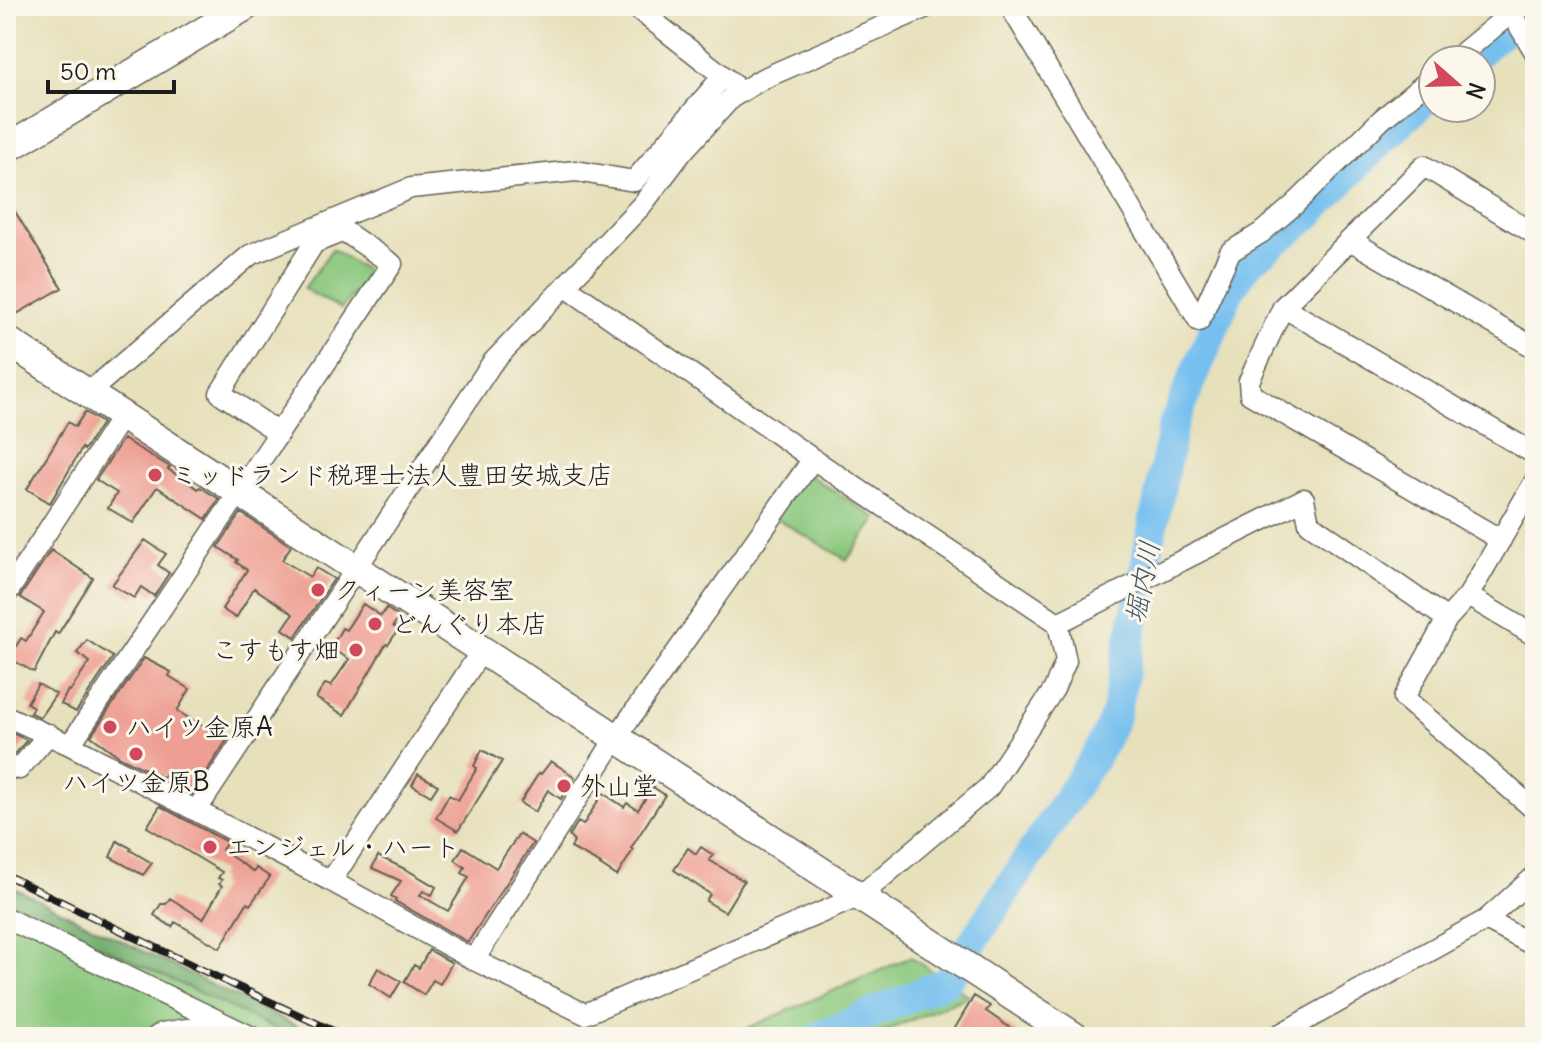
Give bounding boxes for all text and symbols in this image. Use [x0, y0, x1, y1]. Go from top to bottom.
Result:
scale bar [48, 44, 174, 94]
north arrow [1417, 44, 1497, 124]
text: 50 m [60, 56, 116, 86]
text: N [1460, 79, 1492, 103]
place label: ミッドランド税理士法人豊田安城支店 [171, 458, 613, 491]
marker: ミッドランド税理士法人豊田安城支店 [146, 466, 164, 484]
water label: 堀内川 [1116, 537, 1168, 627]
place label: クィーン美容室 [334, 573, 514, 606]
marker: クィーン美容室 [309, 581, 327, 599]
place label: どんぐり本店 [391, 607, 548, 640]
marker: どんぐり本店 [366, 615, 384, 633]
place label: こすもす畑 [212, 633, 340, 666]
marker: こすもす畑 [347, 641, 365, 659]
place label: ハイツ金原A [126, 710, 273, 743]
marker: ハイツ金原A [101, 718, 119, 736]
marker: ハイツ金原B [127, 745, 145, 763]
place label: ハイツ金原B [62, 765, 210, 798]
place label: 外山堂 [580, 769, 658, 802]
marker: 外山堂 [555, 777, 573, 795]
place label: エンジェル・ハート [226, 830, 460, 863]
marker: エンジェル・ハート [201, 838, 219, 856]

